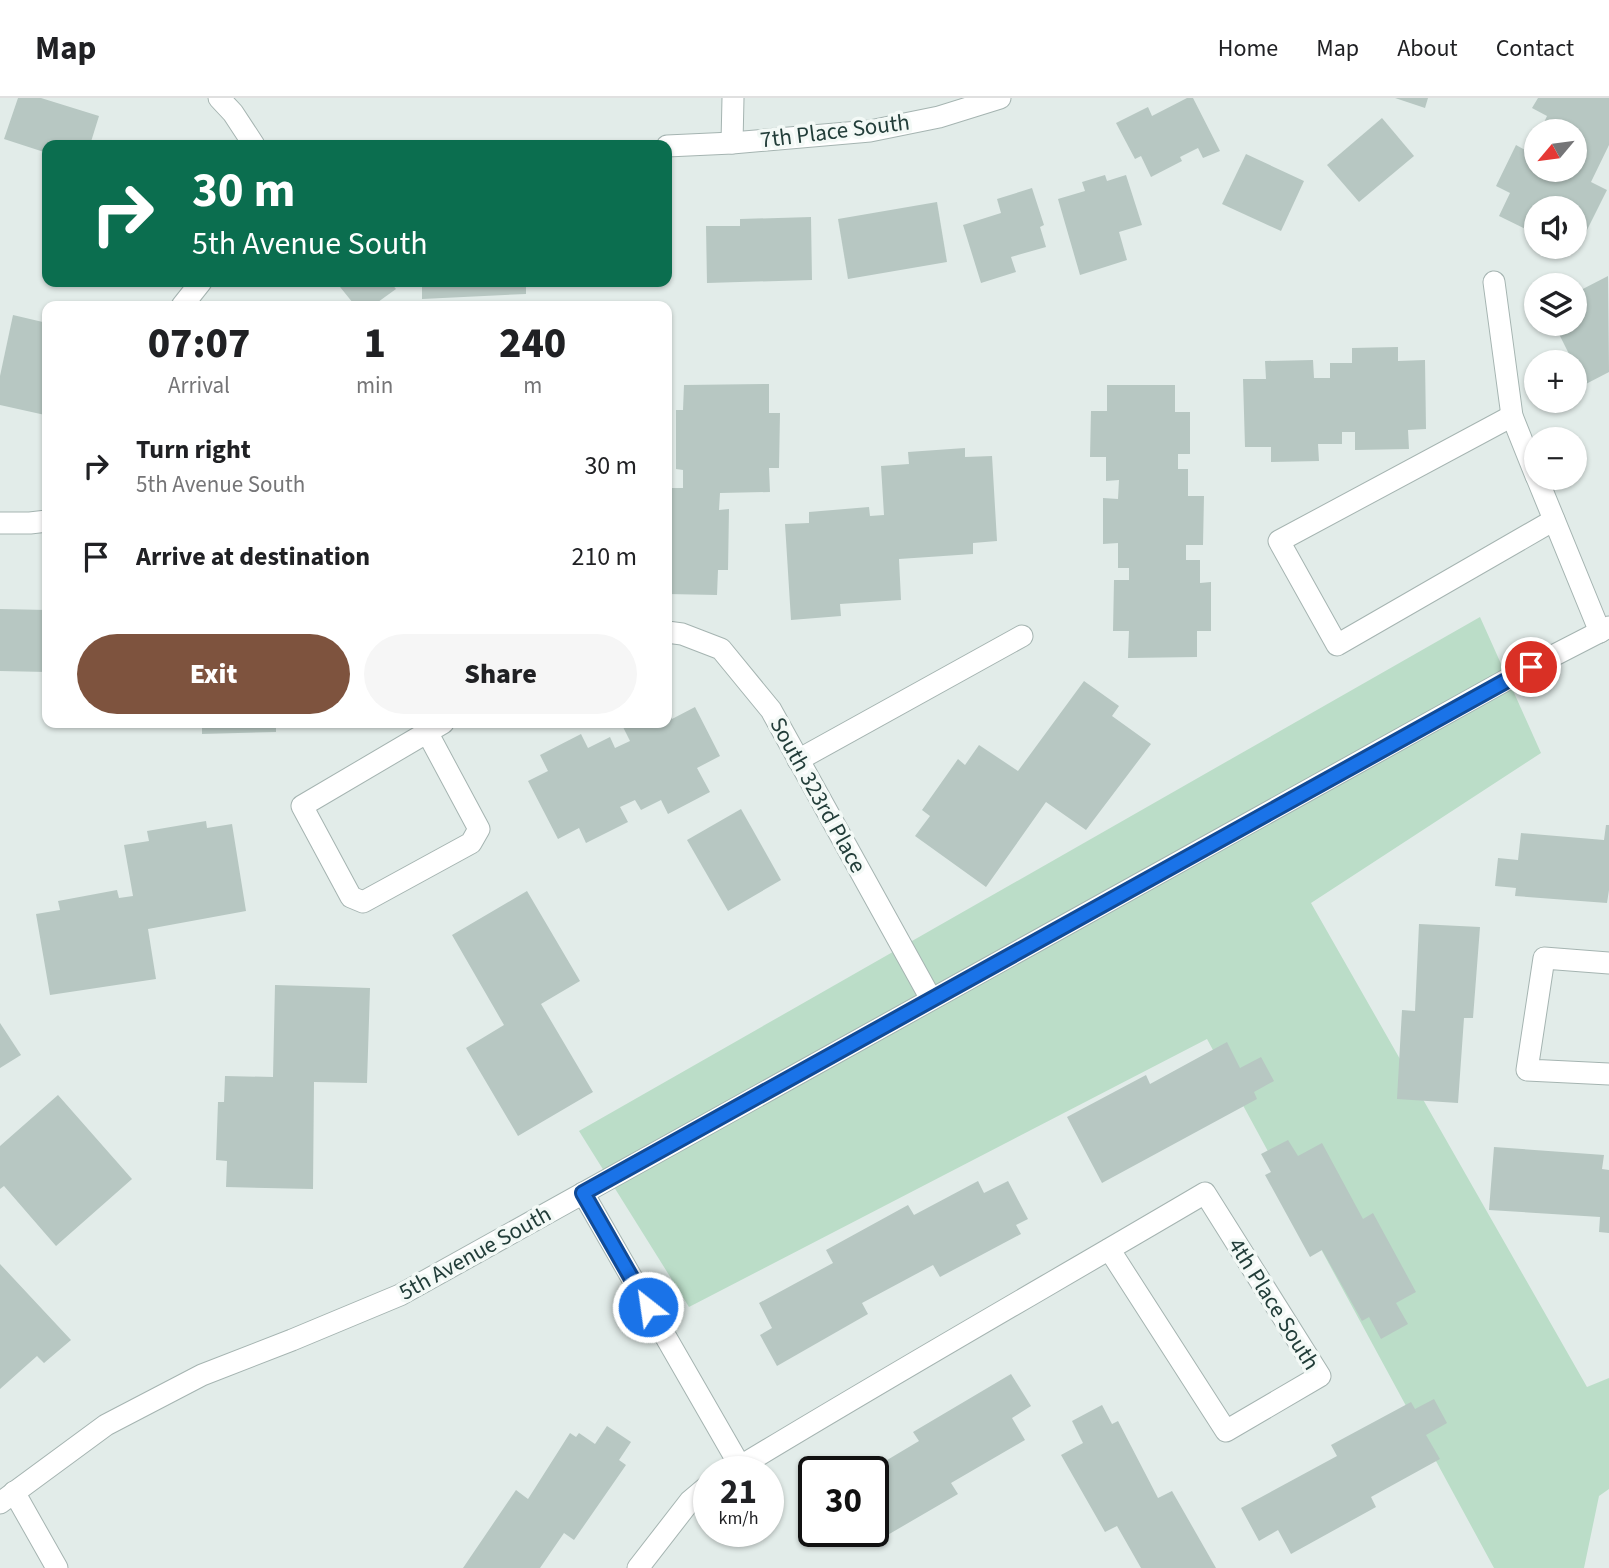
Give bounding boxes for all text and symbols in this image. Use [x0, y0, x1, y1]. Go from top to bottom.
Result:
text: Map [35, 25, 96, 72]
text: Home [1218, 31, 1278, 66]
text: Map [1316, 31, 1359, 66]
text: About [1397, 31, 1458, 66]
text: Contact [1496, 31, 1574, 66]
street label: 7th Place South [758, 105, 912, 157]
north arrow [1524, 119, 1587, 182]
map controls [1524, 119, 1587, 490]
text: 30 m [192, 156, 296, 226]
icon: right [77, 168, 168, 259]
button: sound [1524, 196, 1587, 259]
text: 5th Avenue South [192, 221, 428, 267]
button: layers [1524, 273, 1587, 336]
text: 07:07 [148, 314, 250, 374]
text: 1 [363, 314, 386, 374]
text: 240 [499, 314, 566, 374]
button: + [1524, 350, 1587, 413]
text: Arrival [168, 369, 230, 402]
text: min [356, 369, 393, 402]
text: m [523, 369, 542, 402]
button: − [1524, 427, 1587, 490]
text: Turn right [136, 431, 251, 468]
icon: right [77, 447, 115, 485]
text: 30 m [584, 447, 637, 484]
text: 5th Avenue South [136, 468, 305, 501]
icon: arrive [77, 538, 115, 576]
text: Arrive at destination [136, 538, 370, 575]
text: 210 m [571, 538, 637, 575]
button: Exit [77, 634, 350, 714]
button: Share [364, 634, 637, 714]
pin [1501, 637, 1561, 697]
icon: arrive [1512, 648, 1550, 686]
street label: South 323rd Place [762, 711, 874, 879]
street label: 5th Avenue South [393, 1198, 557, 1308]
street label: 4th Place South [1220, 1232, 1328, 1376]
position arrow [611, 1270, 685, 1344]
speed limit sign: 30 [798, 1456, 889, 1547]
text: 21 [720, 1467, 757, 1517]
text: km/h [719, 1506, 758, 1531]

